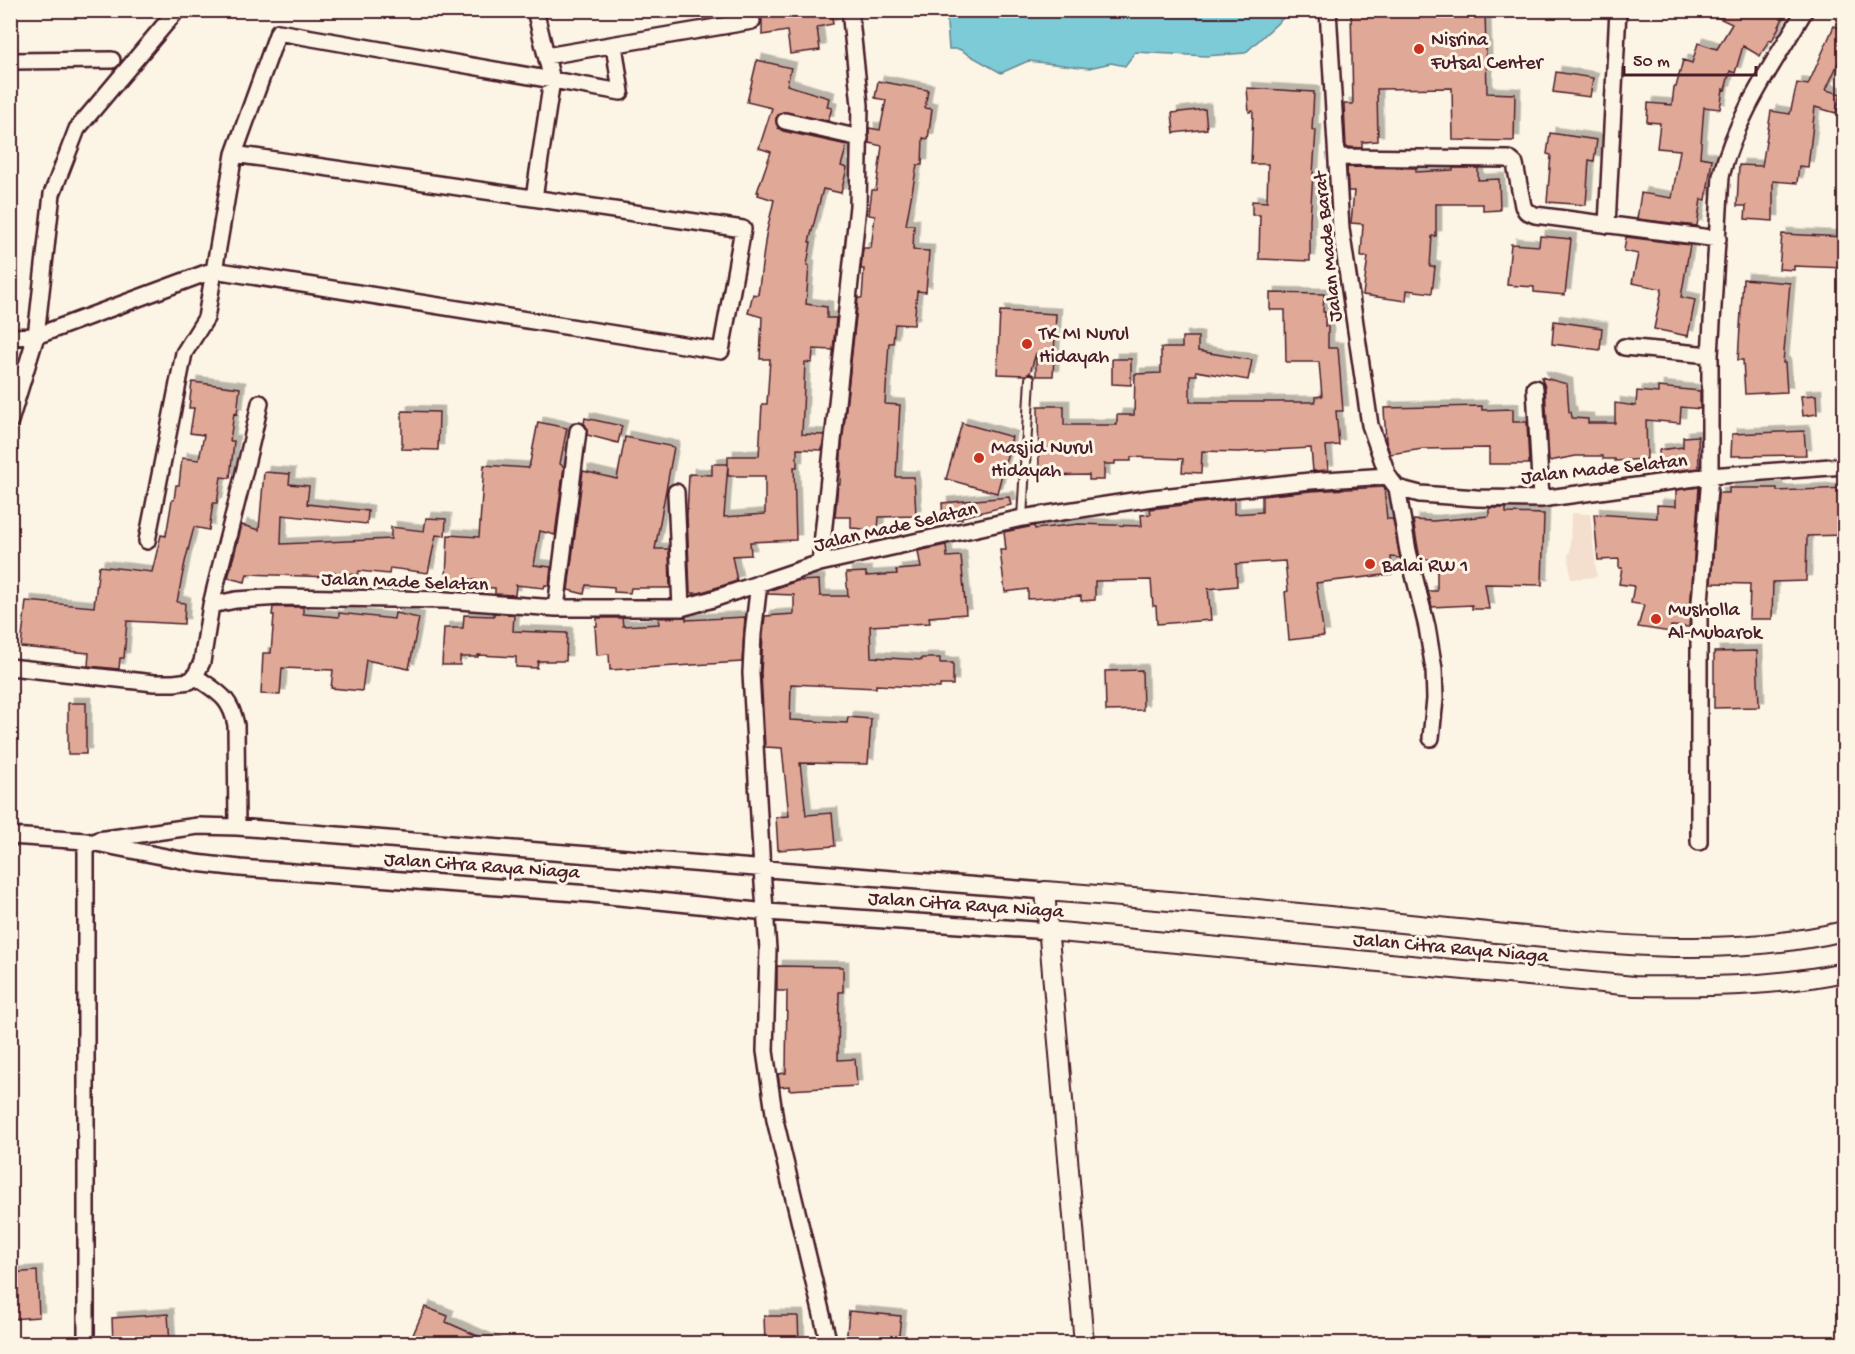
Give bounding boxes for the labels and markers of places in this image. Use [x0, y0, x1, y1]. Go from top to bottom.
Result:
place label: Nisrina Futsal Center [1430, 30, 1545, 76]
marker: Nisrina Futsal Center [1412, 42, 1426, 56]
place label: TK MI Nurul Hidayah [1038, 324, 1129, 370]
marker: TK MI Nurul Hidayah [1020, 337, 1034, 351]
place label: Masjid Nurul Hidayah [991, 438, 1093, 484]
marker: Masjid Nurul Hidayah [972, 451, 986, 465]
place label: Balai RW 1 [1381, 556, 1468, 579]
marker: Balai RW 1 [1363, 557, 1377, 571]
place label: Musholla Al-Mubarok [1668, 600, 1764, 646]
marker: Musholla Al-Mubarok [1649, 612, 1663, 626]

